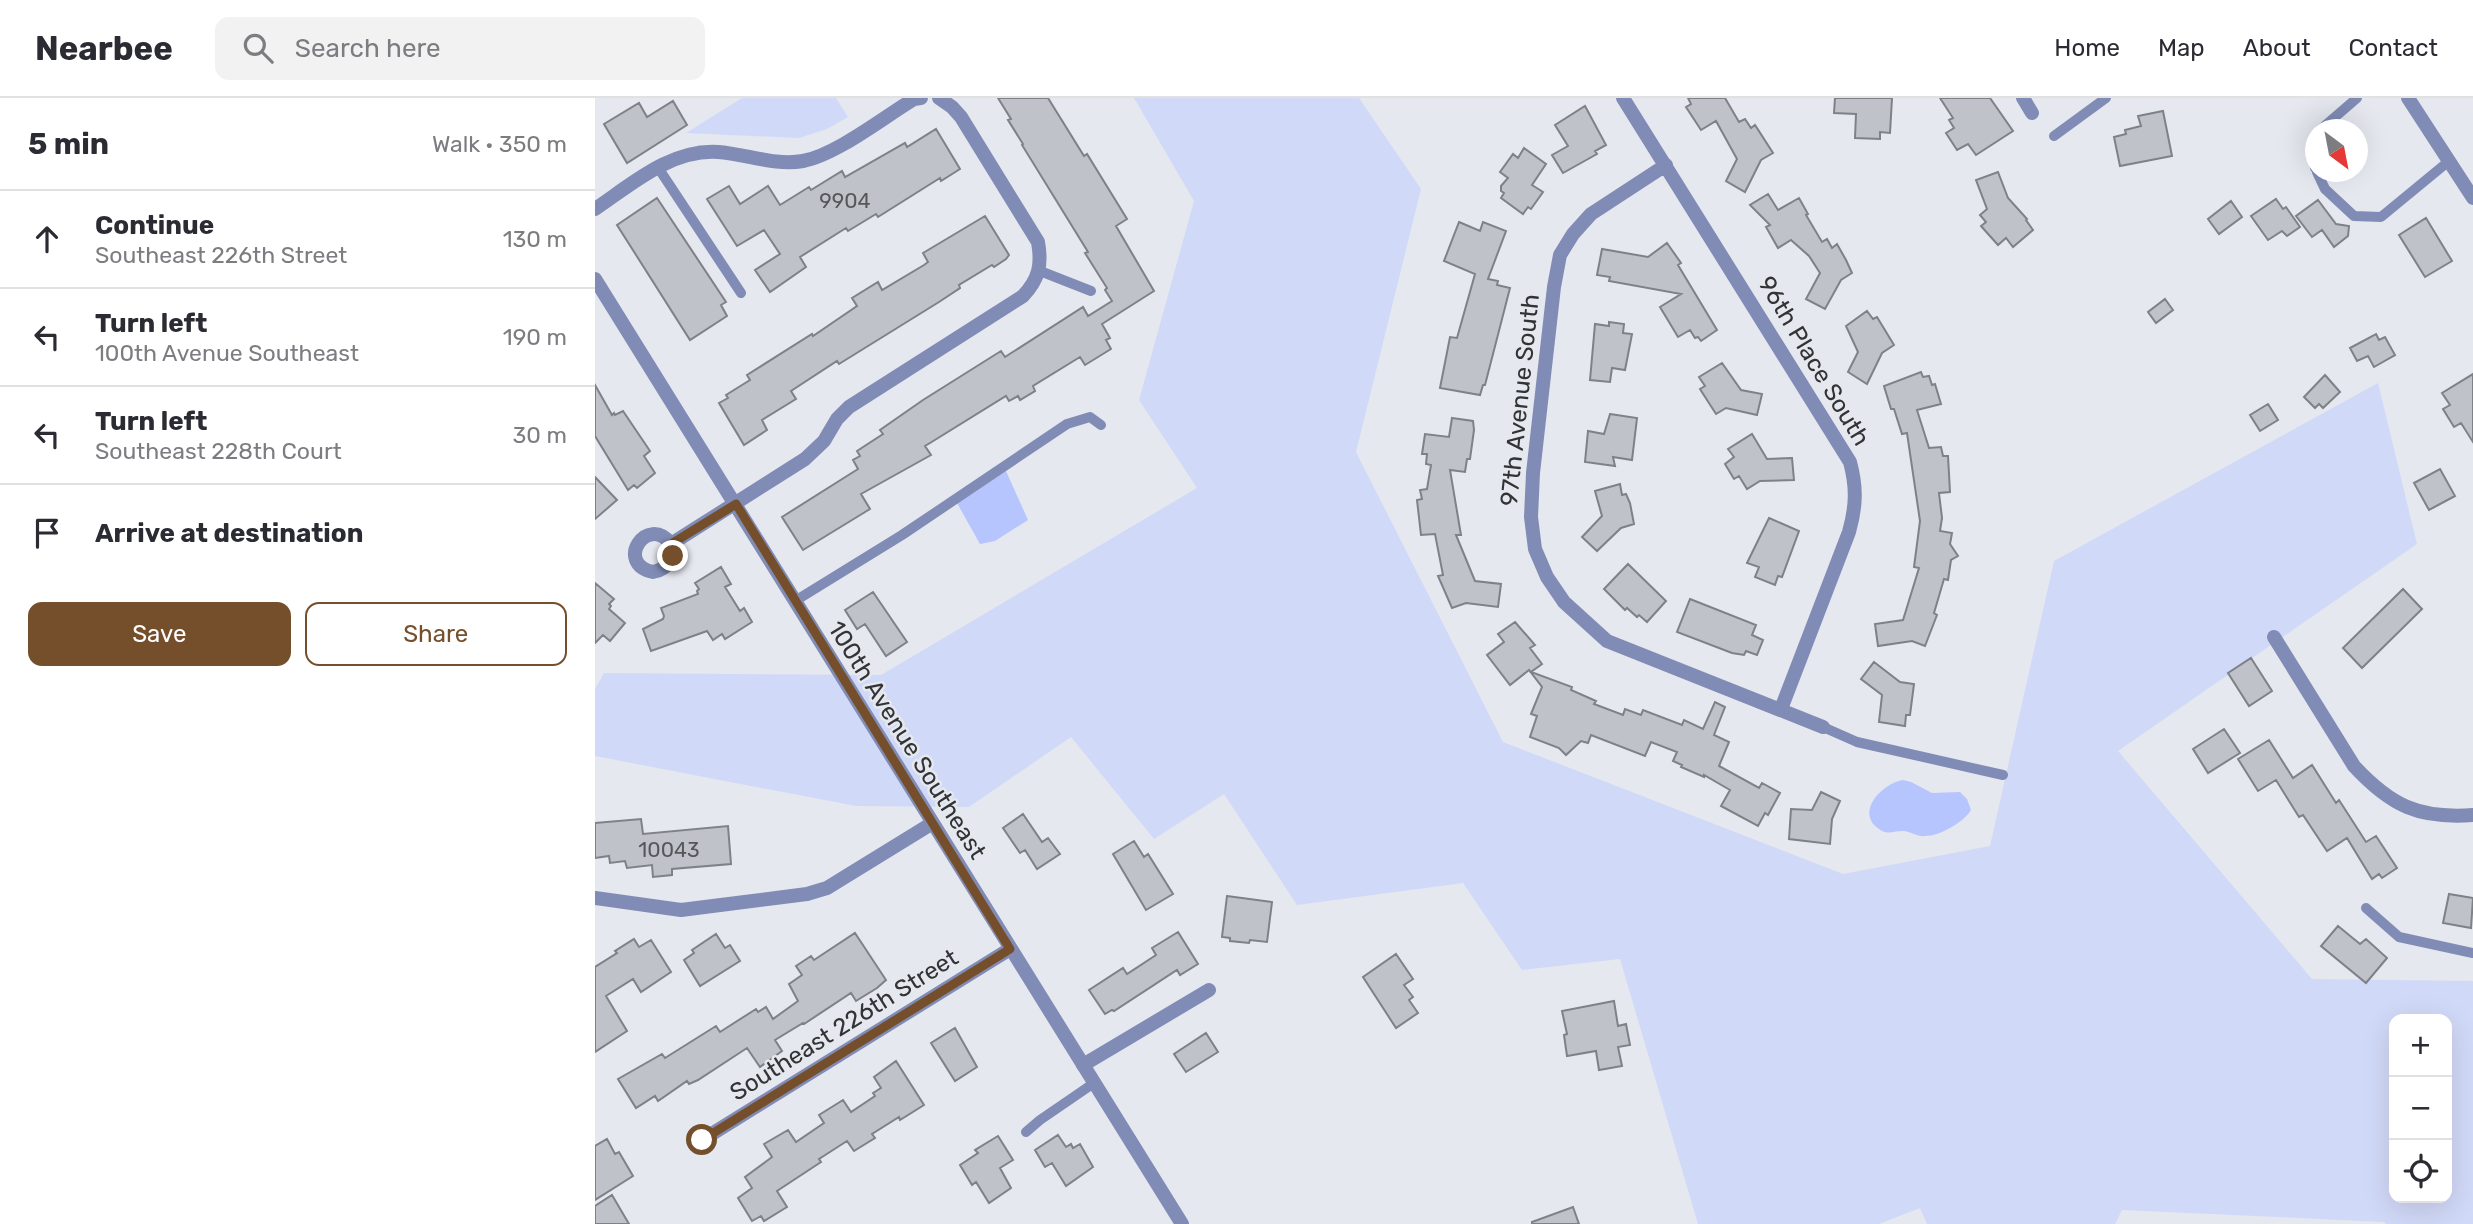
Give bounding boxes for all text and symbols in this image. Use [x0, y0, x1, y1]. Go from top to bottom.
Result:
search box [215, 17, 705, 80]
text: Nearbee [35, 29, 173, 68]
icon: search [239, 29, 277, 67]
text: Search here [295, 33, 441, 64]
text: Home [2054, 34, 2120, 62]
text: Map [2158, 34, 2205, 62]
text: About [2243, 34, 2311, 62]
text: Contact [2349, 34, 2438, 62]
north arrow [2305, 119, 2368, 182]
text: 5 min [28, 126, 109, 162]
text: Walk · 350 m [432, 130, 567, 158]
house number: 9904 [819, 188, 871, 213]
text: Continue [95, 210, 214, 241]
icon: ahead [28, 220, 66, 258]
text: 130 m [503, 225, 567, 253]
text: Southeast 226th Street [95, 241, 347, 269]
street label: 96th Place South [1752, 271, 1876, 451]
street label: 97th Avenue South [1495, 293, 1545, 507]
text: Turn left [95, 308, 207, 339]
icon: left [28, 318, 66, 356]
text: 190 m [503, 323, 567, 351]
text: 100th Avenue Southeast [95, 339, 359, 367]
text: Turn left [95, 406, 207, 437]
icon: left [28, 416, 66, 454]
text: 30 m [512, 421, 567, 449]
text: Southeast 228th Court [95, 437, 342, 465]
icon: arrive [28, 514, 66, 552]
text: Arrive at destination [95, 518, 363, 549]
route end [657, 540, 688, 571]
button: Save [28, 602, 291, 666]
button: Share [305, 602, 567, 666]
street label: 100th Avenue Southeast [822, 616, 992, 864]
house number: 10043 [638, 837, 700, 862]
street label: Southeast 226th Street [725, 943, 963, 1107]
map controls [2389, 1014, 2452, 1203]
button: + [2389, 1014, 2452, 1077]
button: − [2389, 1077, 2452, 1140]
route start [686, 1124, 717, 1155]
button: locate [2389, 1140, 2452, 1203]

